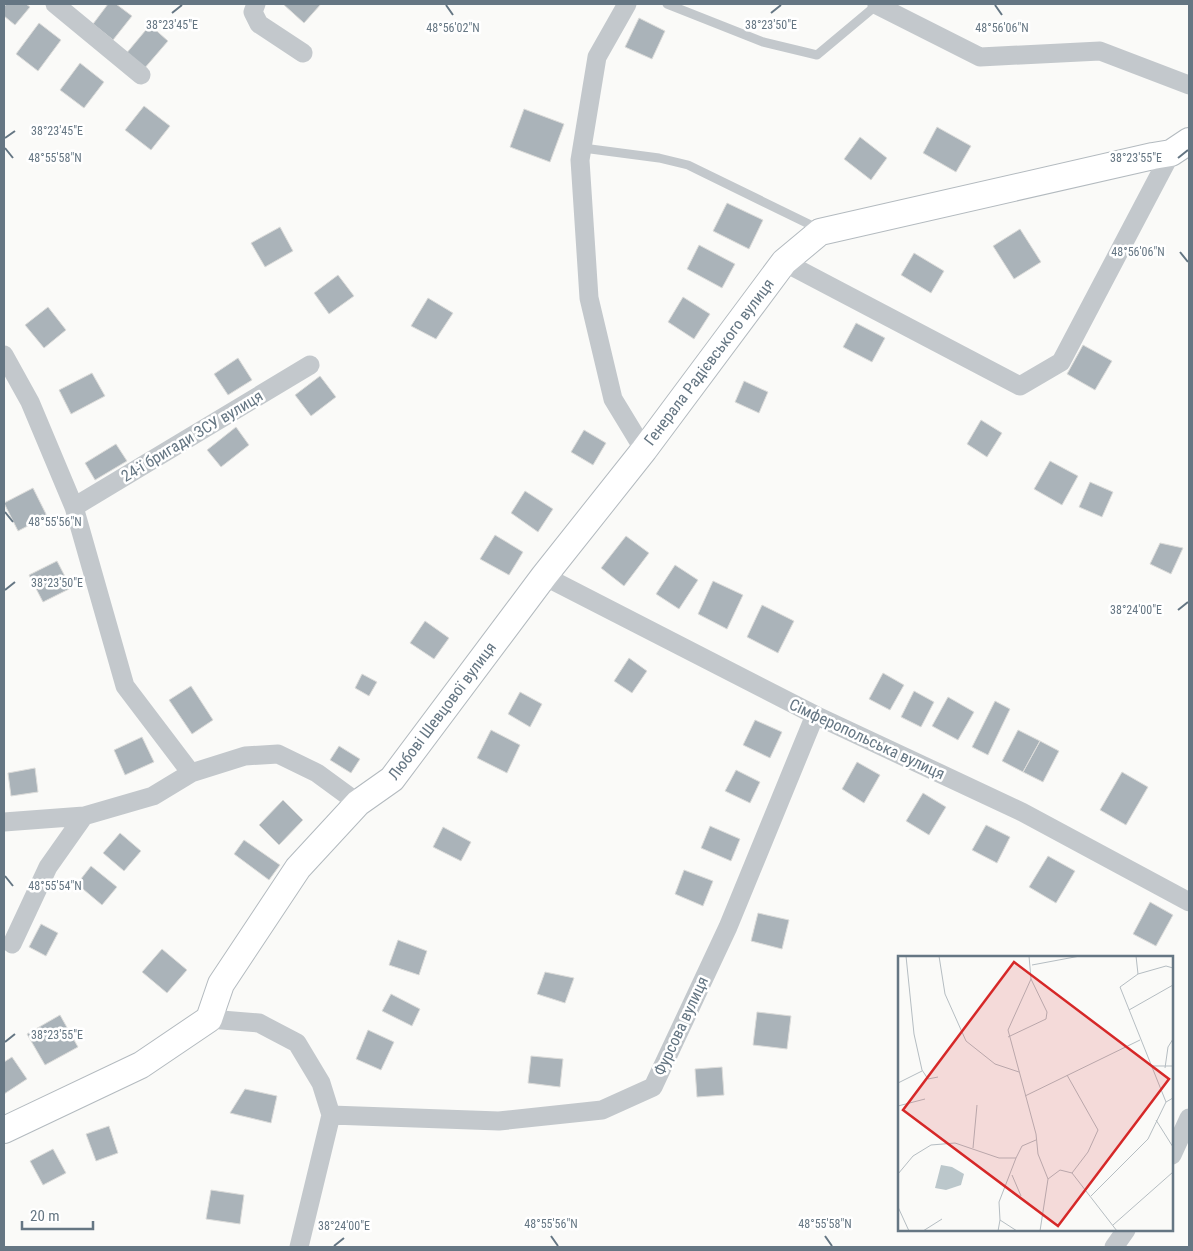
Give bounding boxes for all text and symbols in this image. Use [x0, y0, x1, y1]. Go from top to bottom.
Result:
text: 38°23'45"E [146, 18, 198, 32]
text: 38°23'50"E [745, 18, 797, 32]
text: 48°56'02"N [426, 21, 480, 35]
text: 48°56'06"N [975, 21, 1029, 35]
text: 38°23'45"E [31, 124, 83, 138]
text: 48°55'58"N [28, 151, 82, 165]
text: 38°23'55"E [1110, 151, 1162, 165]
text: 48°56'06"N [1111, 245, 1165, 259]
street label: Генерала Радієвського вулиця [640, 275, 778, 449]
street label: 24-ї бригади ЗСУ вулиця [118, 386, 266, 486]
text: 48°55'56"N [28, 515, 82, 529]
text: 38°23'50"E [31, 576, 83, 590]
text: 38°24'00"E [1110, 603, 1162, 617]
street label: Любові Шевцової вулиця [384, 638, 500, 784]
street label: Сімферопольська вулиця [786, 695, 948, 783]
text: 48°55'54"N [28, 879, 82, 893]
inset map [898, 956, 1173, 1231]
street label: Фурсова вулиця [650, 973, 712, 1079]
text: 38°23'55"E [31, 1028, 83, 1042]
scale bar [22, 1198, 94, 1230]
text: 20 m [30, 1207, 60, 1225]
text: 48°55'56"N [524, 1217, 578, 1231]
text: 48°55'58"N [798, 1217, 852, 1231]
text: 38°24'00"E [318, 1219, 370, 1233]

